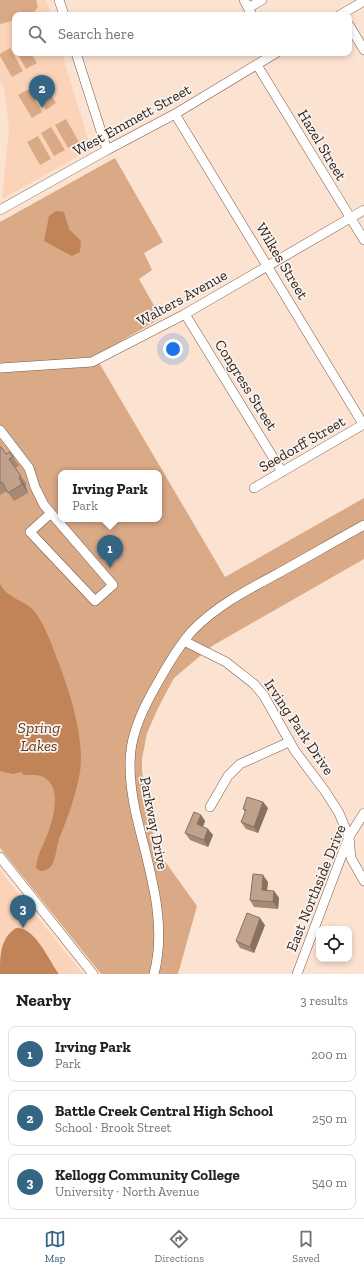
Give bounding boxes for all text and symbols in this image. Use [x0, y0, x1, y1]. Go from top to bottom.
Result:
search box [12, 12, 352, 56]
icon: search [26, 23, 48, 45]
text: Search here [58, 25, 134, 43]
pin: 2 [29, 75, 55, 108]
street label: West Emmett Street [70, 80, 194, 160]
street label: Hazel Street [294, 106, 350, 184]
street label: Wilkes Street [252, 219, 312, 303]
street label: Walters Avenue [134, 266, 230, 330]
street label: Congress Street [211, 336, 281, 434]
your location [163, 339, 183, 359]
street label: Seedorff Street [256, 412, 349, 476]
popup [58, 470, 162, 522]
text: Irving Park [72, 480, 148, 498]
text: Park [72, 498, 98, 513]
pin: 1 [97, 535, 123, 568]
street label: Irving Park Drive [260, 676, 338, 778]
water label: Spring Lakes [18, 718, 61, 755]
street label: Parkway Drive [136, 775, 172, 871]
street label: East Northside Drive [282, 822, 350, 954]
pin: 3 [10, 895, 36, 928]
map controls [316, 926, 352, 962]
button: locate [316, 926, 352, 962]
text: Nearby [16, 990, 71, 1010]
text: 3 results [300, 993, 348, 1008]
text: Irving Park [55, 1038, 131, 1056]
text: 1 [27, 1047, 33, 1062]
text: 200 m [311, 1047, 347, 1062]
text: Park [55, 1056, 81, 1071]
text: Battle Creek Central High School [55, 1102, 273, 1120]
text: 2 [27, 1111, 33, 1126]
text: 250 m [312, 1111, 347, 1126]
text: School · Brook Street [55, 1120, 171, 1135]
text: Kellogg Community College [55, 1166, 240, 1184]
text: 3 [27, 1175, 33, 1190]
text: 540 m [312, 1175, 347, 1190]
text: University · North Avenue [55, 1184, 199, 1199]
tab: Map [44, 1228, 66, 1265]
tab: Directions [154, 1228, 204, 1265]
tab: Saved [292, 1228, 320, 1265]

